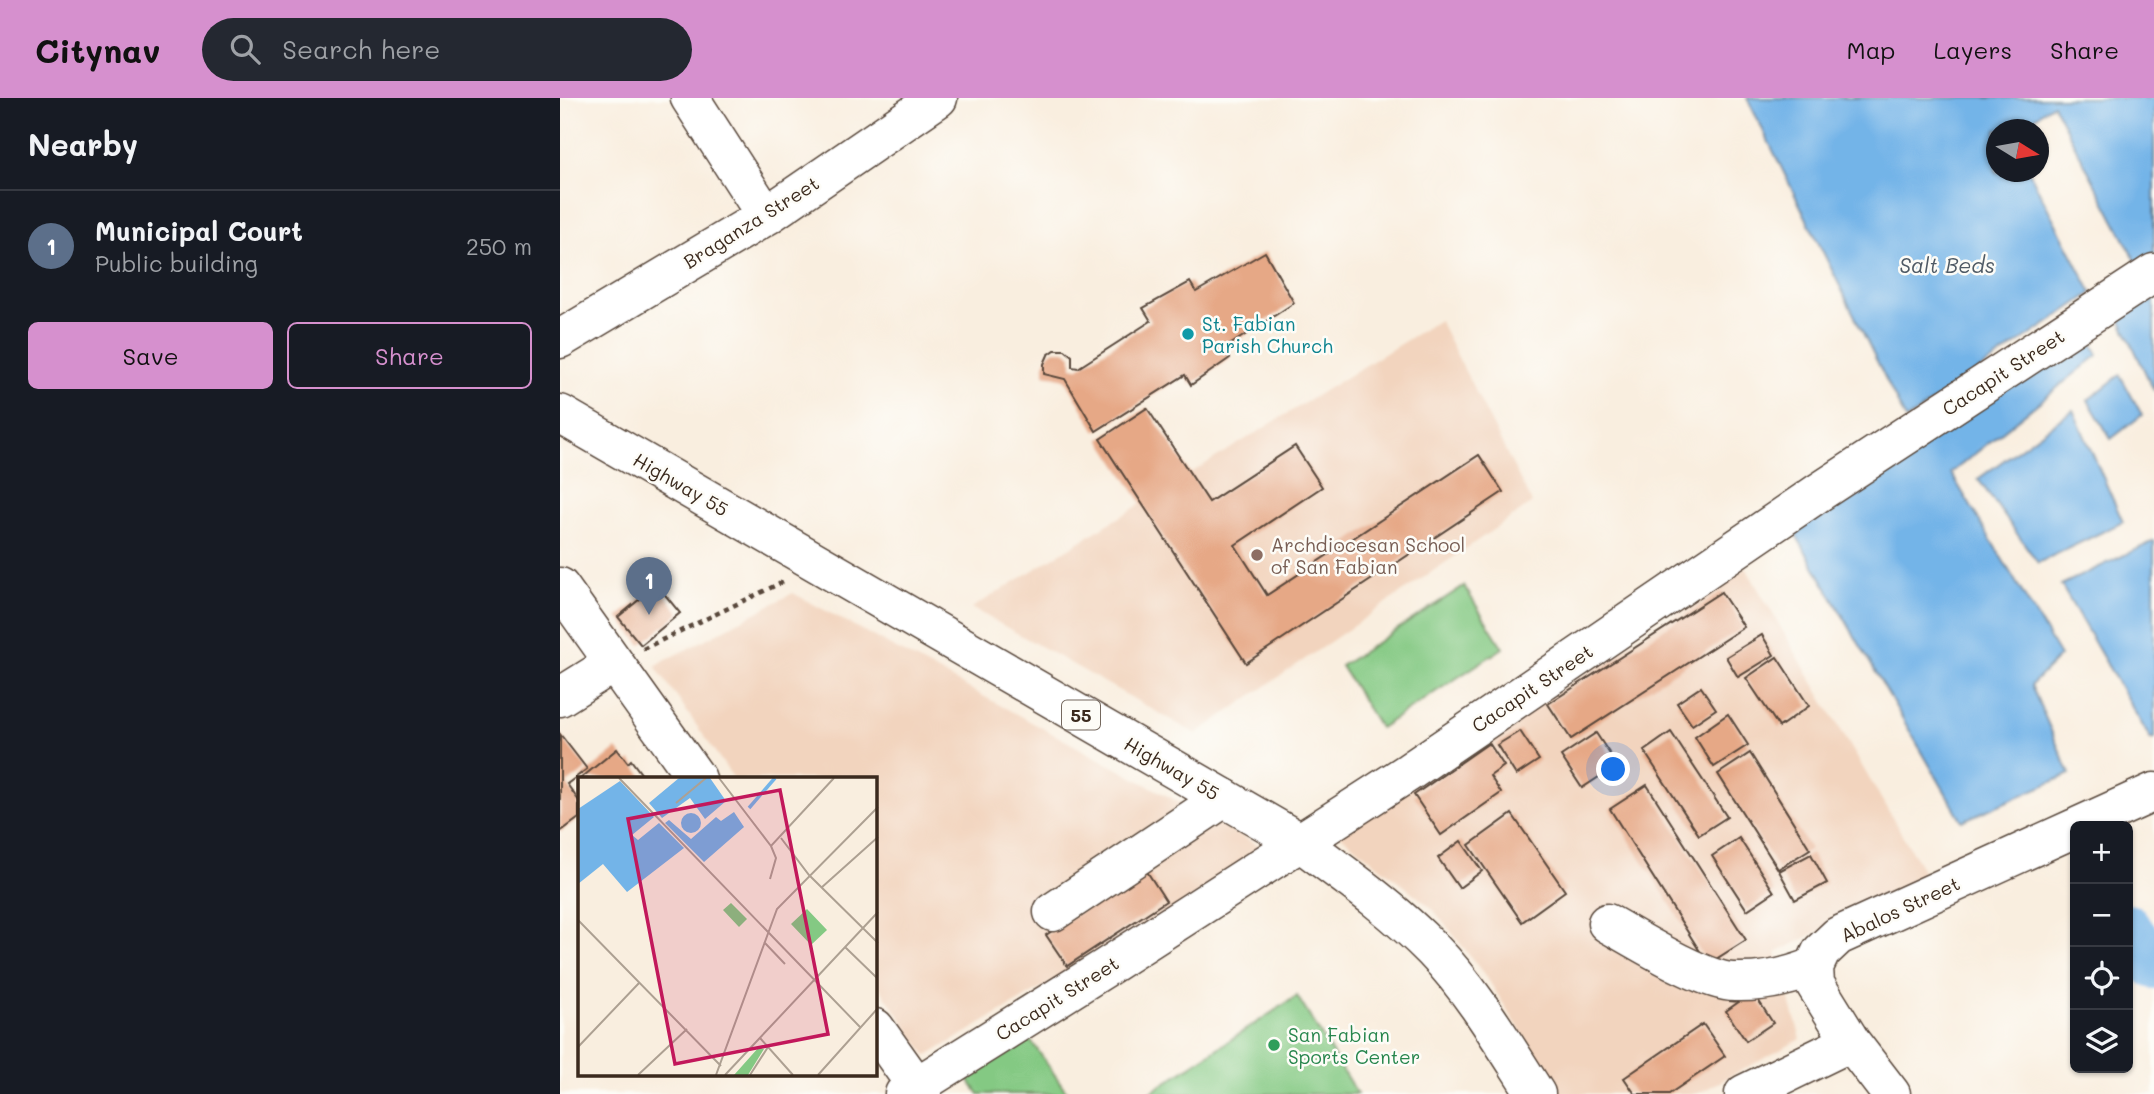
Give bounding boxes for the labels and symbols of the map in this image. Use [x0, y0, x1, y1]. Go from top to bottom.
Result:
north arrow [1986, 119, 2049, 182]
street label: Braganza Street [678, 170, 824, 274]
water label: Salt Beds [1899, 251, 1995, 278]
place label: St. Fabian Parish Church [1202, 311, 1333, 358]
street label: Cacapit Street [1937, 323, 2069, 421]
marker: St. Fabian Parish Church [1180, 326, 1196, 342]
street label: Highway 55 [629, 447, 733, 521]
place label: Archdiocesan School of San Fabian [1271, 532, 1465, 579]
marker: Archdiocesan School of San Fabian [1249, 547, 1265, 563]
pin: 1 [626, 557, 672, 615]
street label: Cacapit Street [1467, 638, 1597, 738]
road number: 55 [1062, 700, 1100, 730]
street label: Highway 55 [1120, 731, 1224, 805]
your location [1596, 752, 1630, 786]
inset map [578, 777, 877, 1076]
street label: Abalos Street [1836, 870, 1964, 948]
street label: Cacapit Street [991, 950, 1123, 1046]
place label: San Fabian Sports Center [1288, 1022, 1420, 1069]
marker: San Fabian Sports Center [1266, 1037, 1282, 1053]

